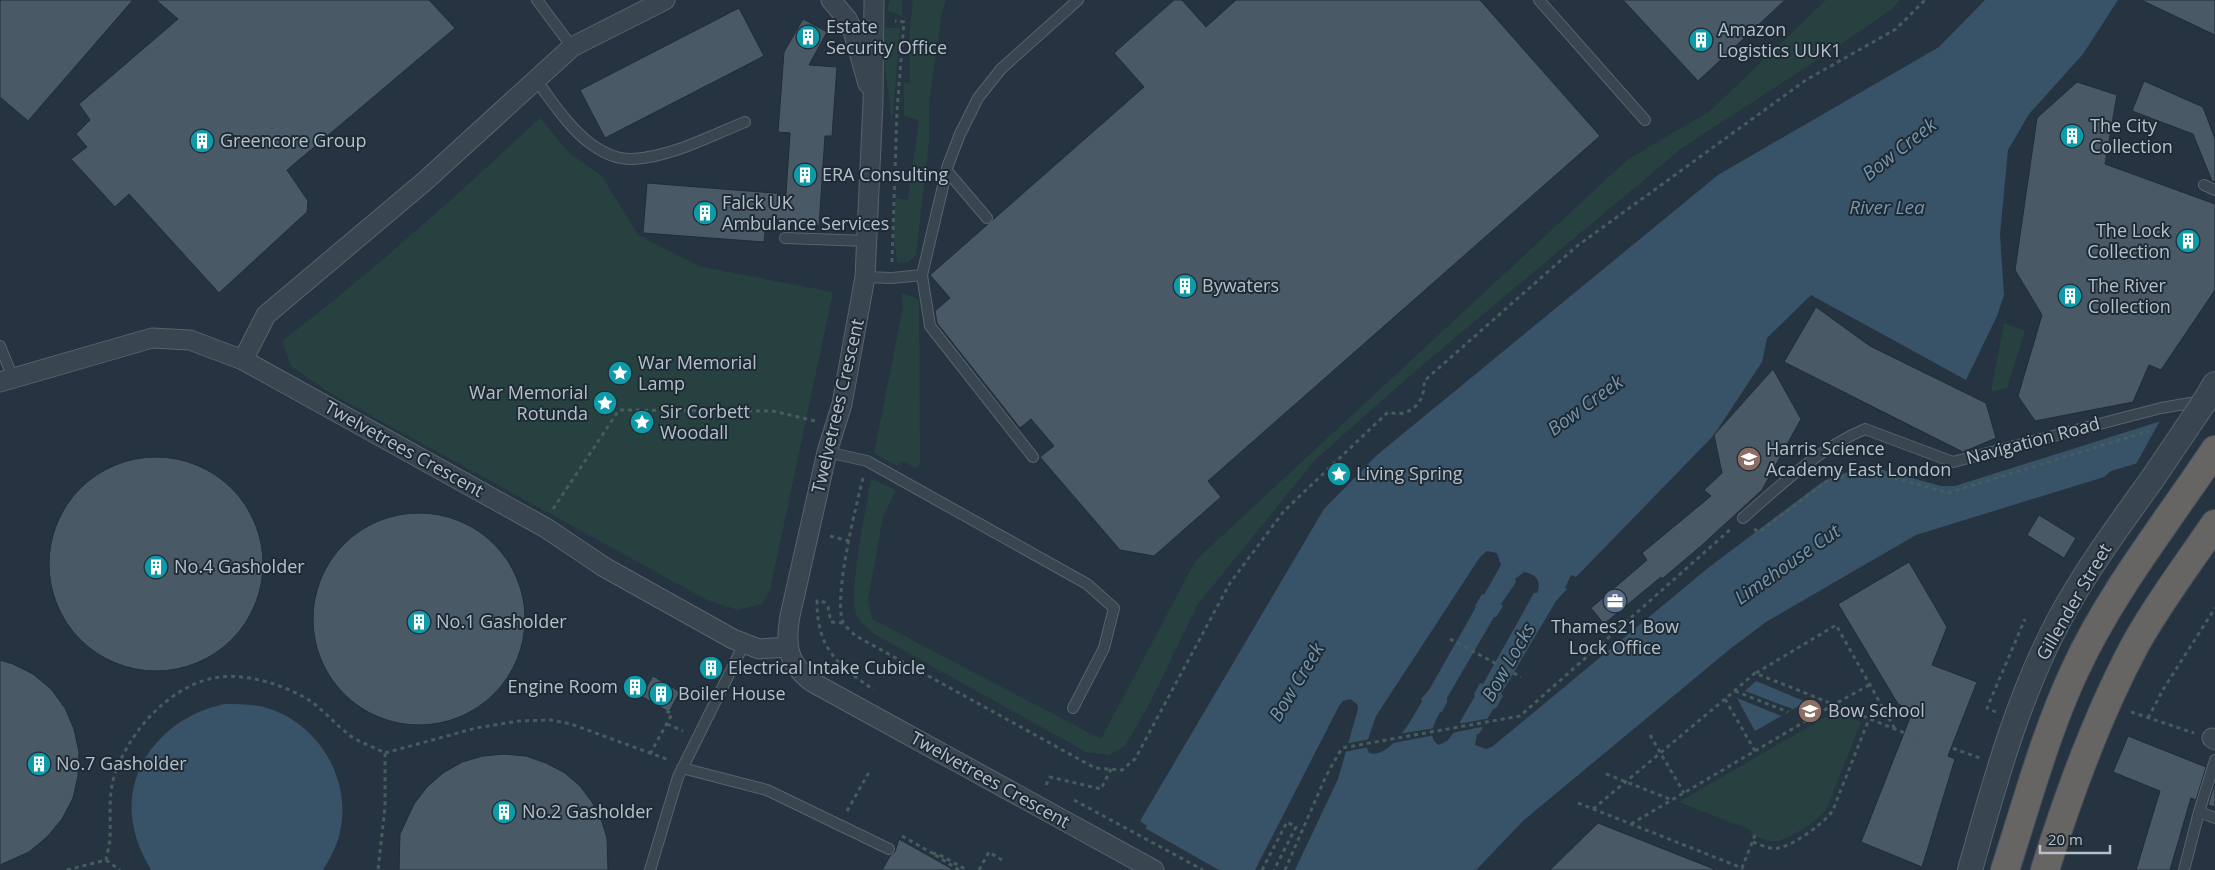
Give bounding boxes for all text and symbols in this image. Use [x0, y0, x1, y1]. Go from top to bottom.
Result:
place label: Estate Security Office [826, 14, 947, 59]
place label: Amazon Logistics UUK1 [1718, 17, 1842, 62]
building icon: Estate Security Office [795, 24, 821, 50]
building icon: Amazon Logistics UUK1 [1688, 27, 1714, 53]
water label: Bow Creek [1857, 111, 1942, 186]
place label: The City Collection [2090, 113, 2173, 158]
building icon: The City Collection [2059, 123, 2085, 149]
building icon: Greencore Group [189, 128, 215, 154]
place label: Greencore Group [220, 128, 367, 152]
building icon: ERA Consulting [792, 162, 818, 188]
place label: ERA Consulting [822, 162, 949, 186]
place label: Falck UK Ambulance Services [722, 190, 889, 235]
water label: River Lea [1849, 194, 1925, 220]
building icon: Falck UK Ambulance Services [692, 200, 718, 226]
place label: The Lock Collection [2087, 218, 2171, 263]
building icon: The Lock Collection [2175, 228, 2201, 254]
building icon: Bywaters [1172, 273, 1198, 299]
place label: Bywaters [1202, 273, 1279, 297]
place label: The River Collection [2088, 273, 2171, 318]
building icon: The River Collection [2057, 283, 2083, 309]
street label: Twelvetrees Crescent [805, 316, 869, 495]
place label: War Memorial Lamp [638, 350, 757, 395]
place icon: War Memorial Lamp [607, 360, 633, 386]
water label: Bow Creek [1542, 368, 1629, 441]
place label: War Memorial Rotunda [469, 380, 588, 425]
place icon: War Memorial Rotunda [592, 390, 618, 416]
street label: Twelvetrees Crescent [321, 394, 488, 502]
place label: Sir Corbett Woodall [660, 399, 750, 444]
place icon: Sir Corbett Woodall [629, 409, 655, 435]
street label: Navigation Road [1963, 411, 2102, 469]
place label: Harris Science Academy East London [1766, 436, 1951, 481]
school or university icon: Harris Science Academy East London [1736, 446, 1762, 472]
place icon: Living Spring [1326, 461, 1352, 487]
place label: Living Spring [1356, 461, 1463, 485]
water label: Limehouse Cut [1729, 518, 1846, 610]
street label: Gillender Street [2030, 539, 2116, 664]
building icon: No.4 Gasholder [143, 554, 169, 580]
place label: No.4 Gasholder [174, 554, 305, 578]
office icon: Thames21 Bow Lock Office [1602, 588, 1628, 614]
building icon: No.1 Gasholder [406, 609, 432, 635]
place label: No.1 Gasholder [436, 609, 567, 633]
place label: Thames21 Bow Lock Office [1551, 614, 1679, 659]
water label: Bow Locks [1475, 618, 1541, 706]
water label: Bow Creek [1262, 637, 1330, 726]
building icon: Electrical Intake Cubicle [698, 655, 724, 681]
place label: Electrical Intake Cubicle [728, 655, 925, 679]
place label: Engine Room [507, 674, 618, 698]
building icon: Engine Room [622, 674, 648, 700]
building icon: Boiler House [648, 681, 674, 707]
place label: Boiler House [678, 681, 786, 705]
school or university icon: Bow School [1797, 698, 1823, 724]
place label: Bow School [1828, 698, 1925, 722]
street label: Twelvetrees Crescent [907, 725, 1074, 833]
building icon: No.7 Gasholder [26, 751, 52, 777]
place label: No.7 Gasholder [56, 751, 187, 775]
building icon: No.2 Gasholder [491, 799, 517, 825]
place label: No.2 Gasholder [522, 799, 653, 823]
scale bar [2040, 822, 2110, 854]
text: 20 m [2048, 829, 2083, 849]

